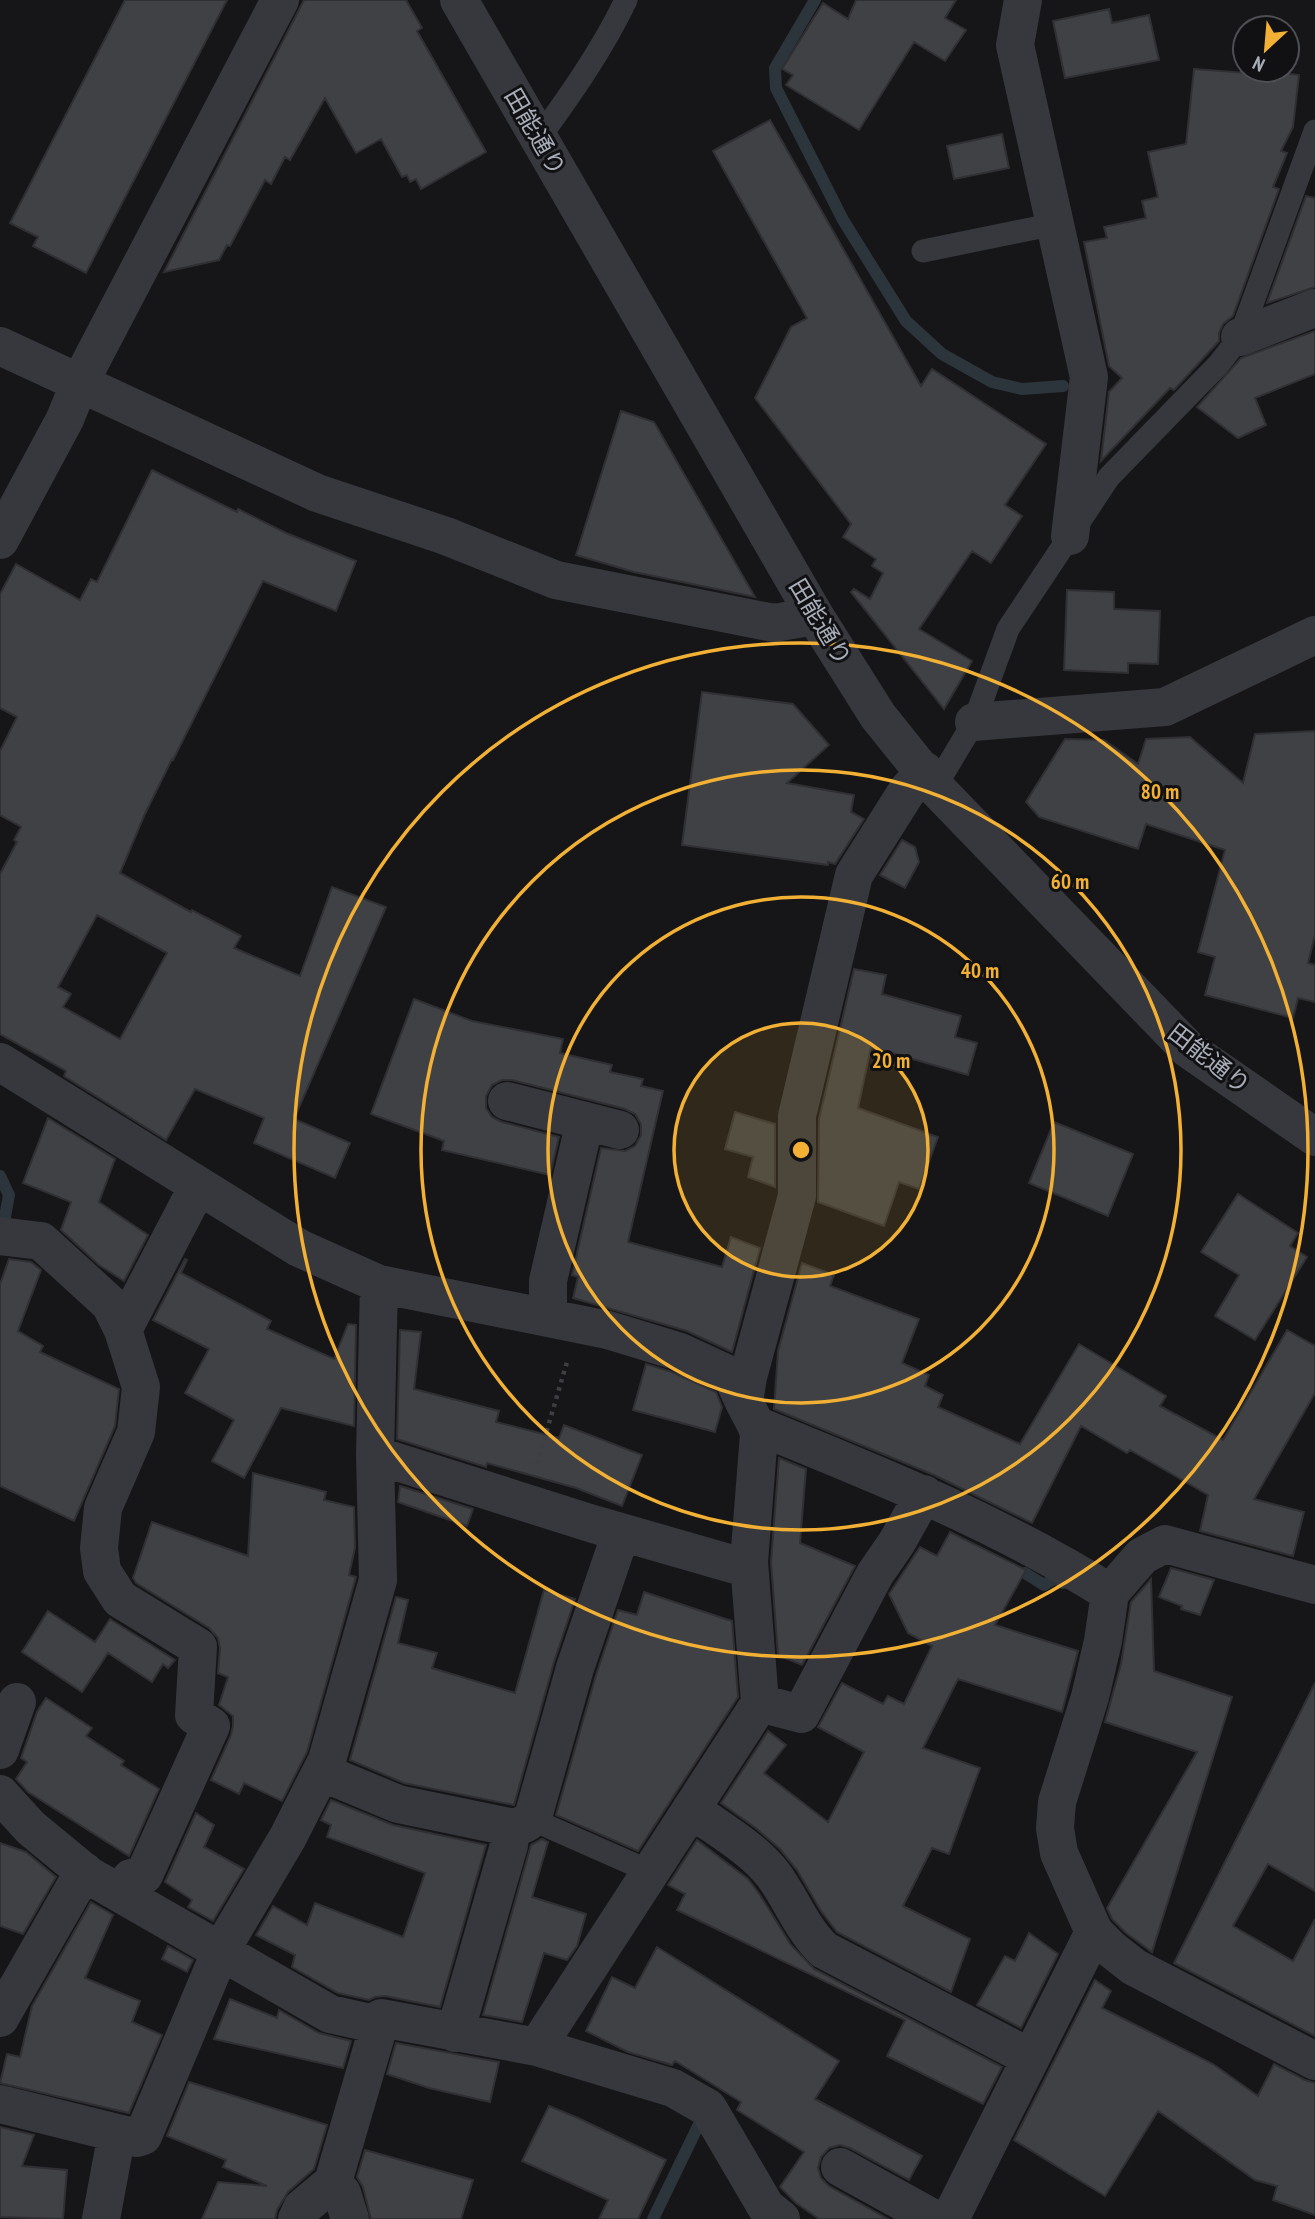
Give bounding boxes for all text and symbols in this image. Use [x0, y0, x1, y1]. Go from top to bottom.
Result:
north arrow [1231, 14, 1301, 84]
text: N [1249, 51, 1268, 77]
street label: 田能通り [498, 82, 573, 181]
street label: 田能通り [782, 573, 858, 671]
text: 80 m [1141, 778, 1179, 805]
text: 60 m [1051, 868, 1089, 895]
text: 40 m [961, 957, 999, 984]
street label: 田能通り [1162, 1017, 1257, 1100]
text: 20 m [872, 1047, 910, 1074]
centre of rings [789, 1138, 813, 1162]

